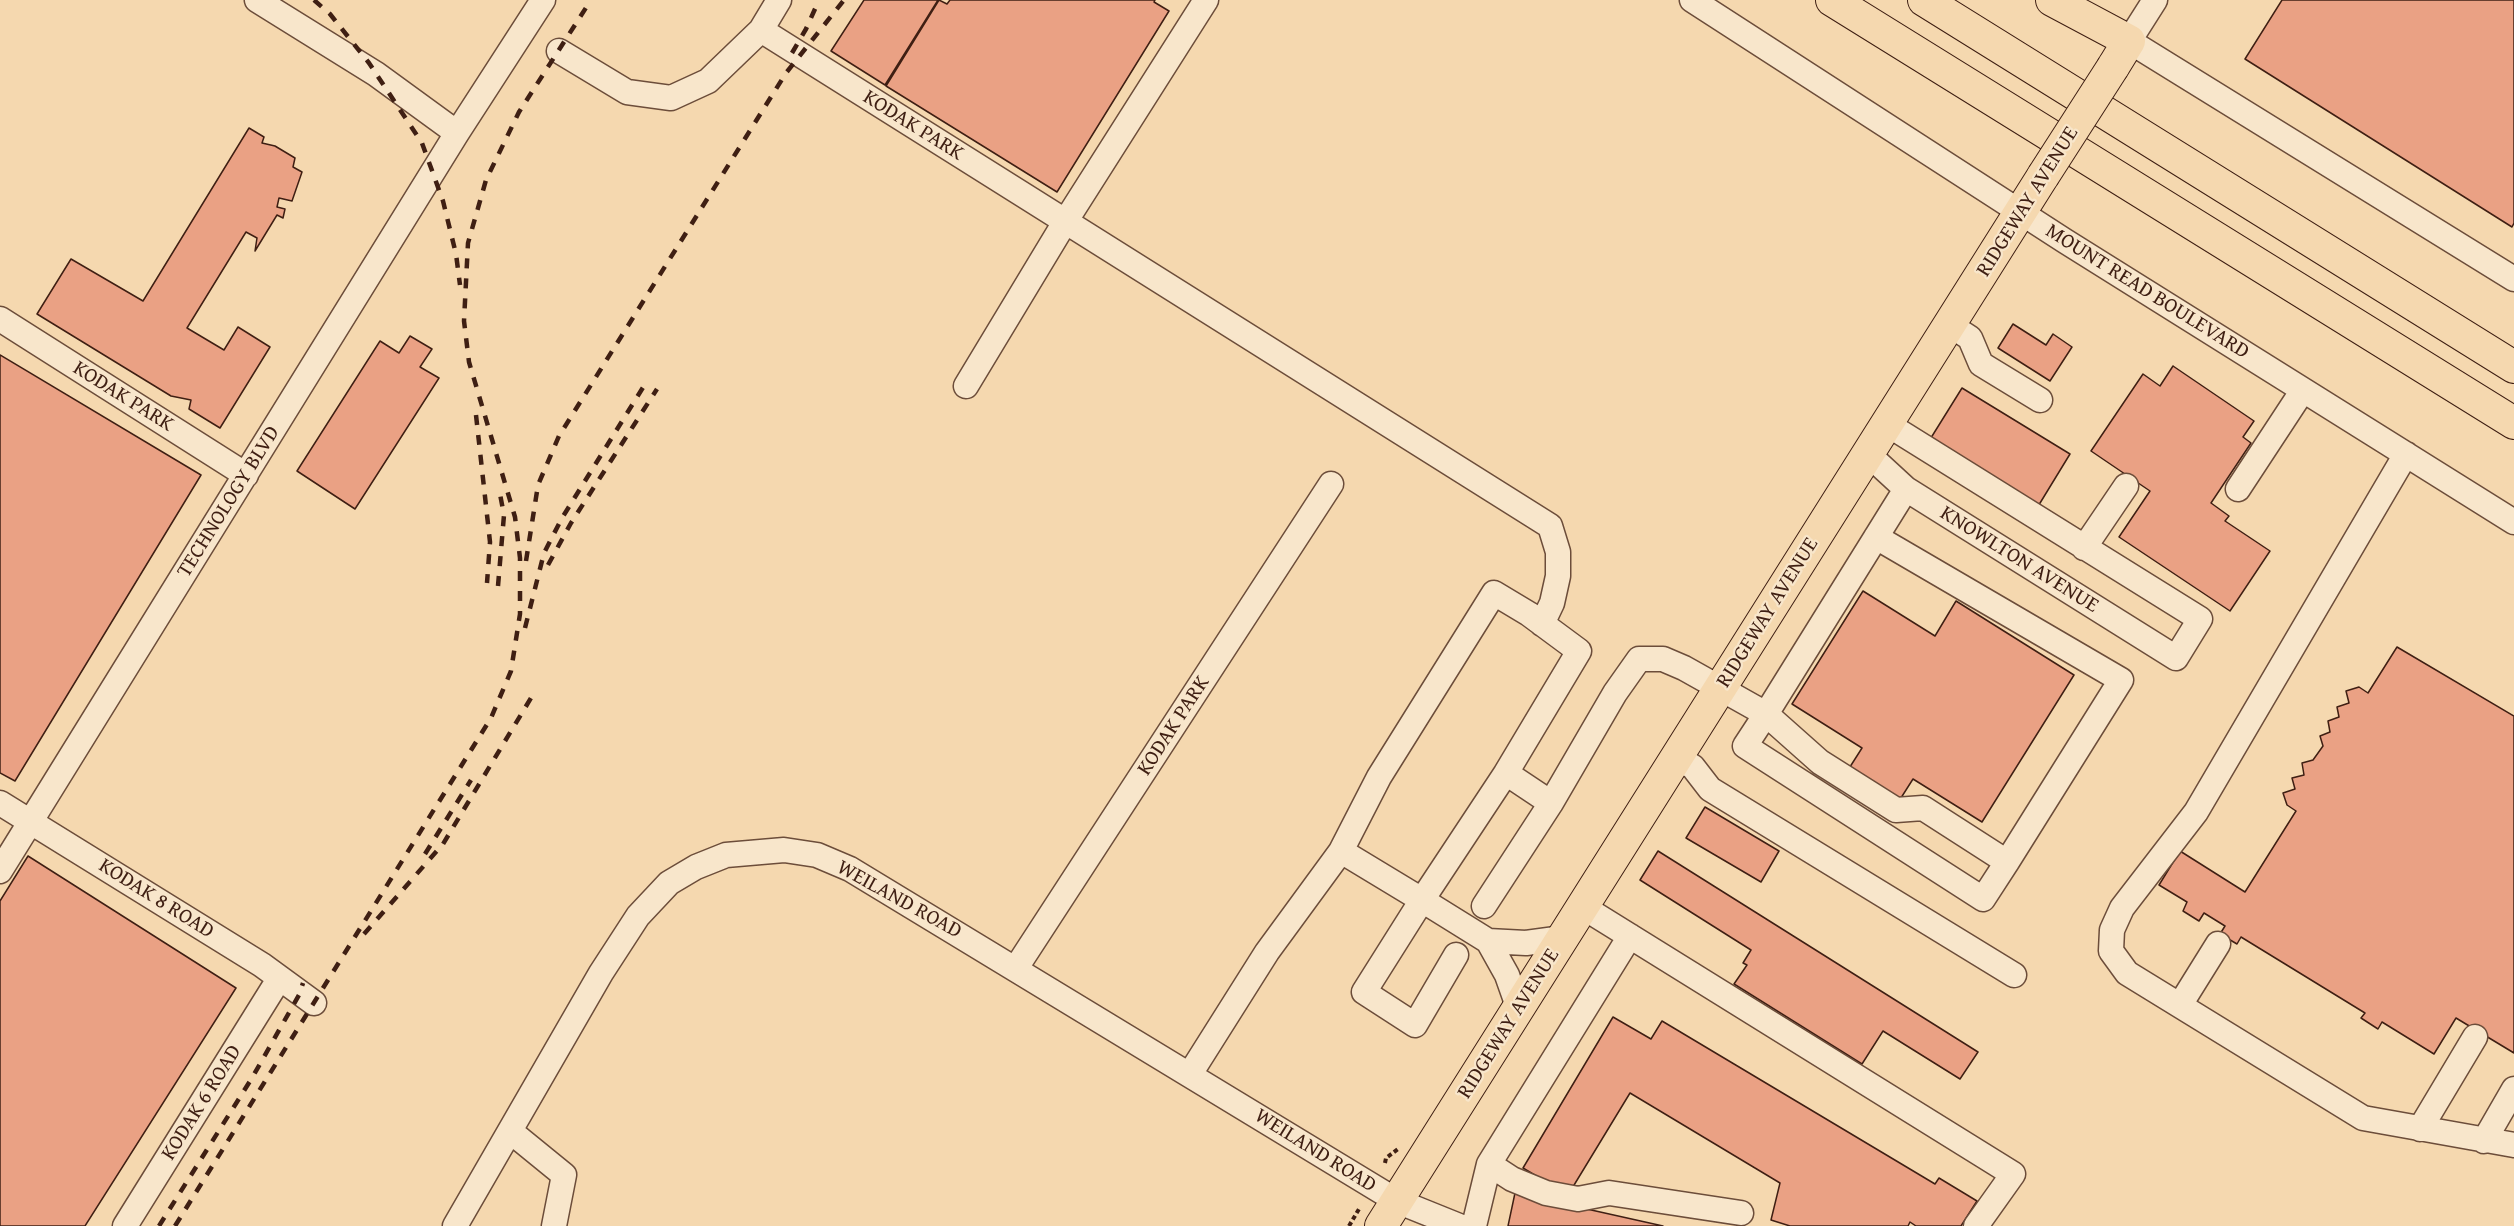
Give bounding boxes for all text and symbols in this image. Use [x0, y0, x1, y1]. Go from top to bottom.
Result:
street label: KODAK PARK [858, 85, 968, 167]
street label: RIDGEWAY AVENUE [1972, 122, 2084, 282]
street label: MOUNT READ BOULEVARD [2041, 219, 2253, 365]
street label: KODAK PARK [68, 356, 178, 438]
street label: TECHNOLOGY BLVD [172, 422, 286, 582]
street label: KNOWLTON AVENUE [1935, 501, 2103, 619]
street label: RIDGEWAY AVENUE [1712, 533, 1824, 693]
street label: KODAK PARK [1132, 671, 1216, 781]
street label: KODAK 8 ROAD [94, 854, 218, 944]
street label: WEILAND ROAD [832, 855, 966, 945]
street label: RIDGEWAY AVENUE [1453, 944, 1565, 1104]
street label: KODAK 6 ROAD [157, 1041, 247, 1165]
street label: WEILAND ROAD [1249, 1104, 1381, 1198]

